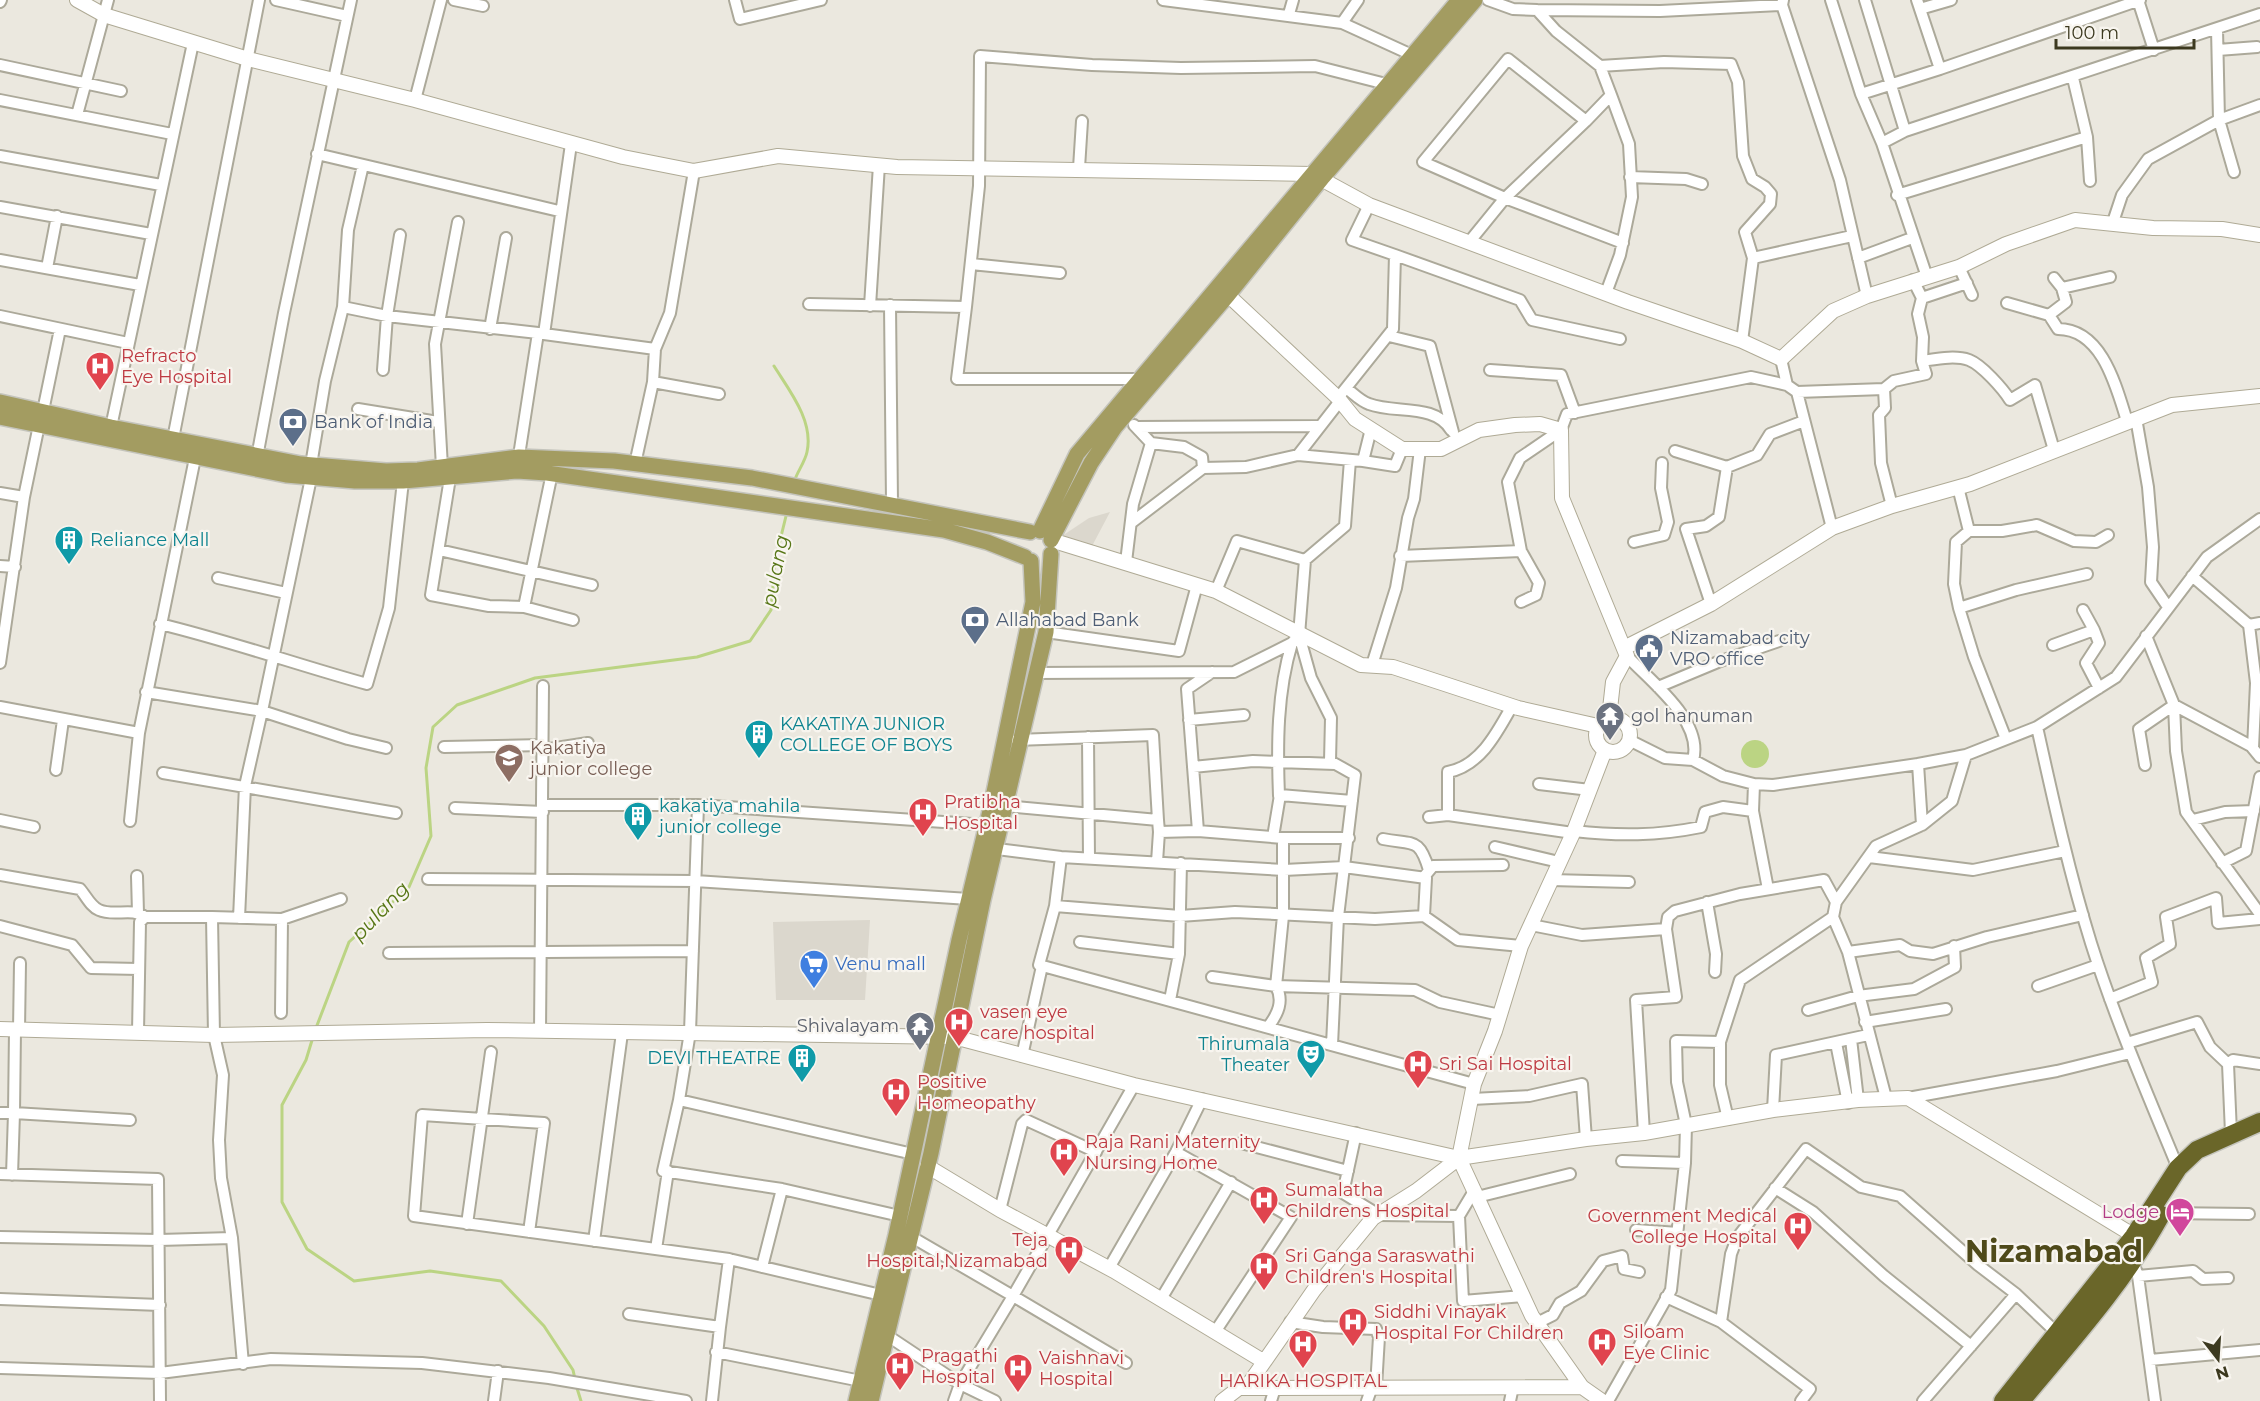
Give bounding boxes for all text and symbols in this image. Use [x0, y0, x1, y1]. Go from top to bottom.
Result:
scale bar [2056, 12, 2194, 50]
text: 100 m [2065, 22, 2119, 44]
place label: Refracto Eye Hospital [121, 345, 232, 388]
hospital icon: Refracto Eye Hospital [84, 350, 116, 392]
bank icon: Bank of India [277, 406, 309, 448]
place label: Bank of India [314, 411, 433, 433]
building icon: Reliance Mall [53, 524, 85, 566]
place label: Reliance Mall [90, 529, 209, 551]
water label: pulang [756, 533, 794, 609]
bank icon: Allahabad Bank [959, 604, 991, 646]
place label: Allahabad Bank [996, 609, 1139, 631]
place label: Nizamabad city VRO office [1670, 627, 1810, 670]
public building icon: Nizamabad city VRO office [1633, 632, 1665, 674]
temple icon: gol hanuman [1594, 700, 1626, 742]
place label: gol hanuman [1631, 705, 1753, 727]
place label: KAKATIYA JUNIOR COLLEGE OF BOYS [780, 713, 953, 756]
building icon: KAKATIYA JUNIOR COLLEGE OF BOYS [743, 718, 775, 760]
place label: Kakatiya junior college [528, 737, 652, 780]
school or university icon: Kakatiya junior college [493, 742, 525, 784]
place label: Pratibha Hospital [944, 791, 1021, 834]
place label: kakatiya mahila junior college [657, 795, 800, 838]
hospital icon: Pratibha Hospital [907, 796, 939, 838]
building icon: kakatiya mahila junior college [622, 800, 654, 842]
water label: pulang [346, 876, 414, 946]
supermarket icon: Venu mall [798, 948, 830, 990]
place label: Venu mall [835, 953, 926, 975]
place label: vasen eye care hospital [980, 1001, 1095, 1044]
hospital icon: vasen eye care hospital [943, 1006, 975, 1048]
temple icon: Shivalayam [904, 1010, 936, 1052]
place label: Shivalayam [797, 1015, 899, 1037]
place label: Thirumala Theater [1198, 1033, 1290, 1076]
theatre icon: Thirumala Theater [1295, 1038, 1327, 1080]
building icon: DEVI THEATRE [786, 1042, 818, 1084]
place label: DEVI THEATRE [647, 1047, 781, 1069]
hospital icon: Sri Sai Hospital [1402, 1048, 1434, 1090]
place label: Sri Sai Hospital [1439, 1053, 1572, 1075]
place label: Positive Homeopathy [917, 1071, 1036, 1114]
hospital icon: Positive Homeopathy [880, 1076, 912, 1118]
place label: Raja Rani Maternity Nursing Home [1085, 1131, 1260, 1174]
hospital icon: Raja Rani Maternity Nursing Home [1048, 1136, 1080, 1178]
place label: Sumalatha Childrens Hospital [1285, 1179, 1449, 1222]
hospital icon: Sumalatha Childrens Hospital [1248, 1184, 1280, 1226]
hotel icon: Lodge [2164, 1196, 2196, 1238]
place label: Lodge [2102, 1201, 2159, 1223]
place label: Government Medical College Hospital [1588, 1205, 1777, 1248]
hospital icon: Government Medical College Hospital [1782, 1210, 1814, 1252]
place label: Teja Hospital,Nizamabad [866, 1229, 1048, 1272]
district label: Nizamabad [1965, 1233, 2143, 1270]
hospital icon: Teja Hospital,Nizamabad [1053, 1234, 1085, 1276]
place label: Sri Ganga Saraswathi Children's Hospital [1285, 1245, 1475, 1288]
hospital icon: Sri Ganga Saraswathi Children's Hospital [1248, 1250, 1280, 1292]
place label: Siddhi Vinayak Hospital For Children [1374, 1301, 1564, 1344]
hospital icon: Siddhi Vinayak Hospital For Children [1337, 1306, 1369, 1348]
place label: Siloam Eye Clinic [1623, 1321, 1710, 1364]
hospital icon: Siloam Eye Clinic [1586, 1326, 1618, 1368]
hospital icon: HARIKA HOSPITAL [1287, 1328, 1319, 1370]
north arrow [2188, 1329, 2248, 1389]
place label: Pragathi Hospital [921, 1345, 998, 1388]
place label: Vaishnavi Hospital [1039, 1347, 1124, 1390]
hospital icon: Pragathi Hospital [884, 1350, 916, 1392]
hospital icon: Vaishnavi Hospital [1002, 1352, 1034, 1394]
text: N [2213, 1362, 2231, 1384]
place label: HARIKA HOSPITAL [1219, 1370, 1387, 1392]

